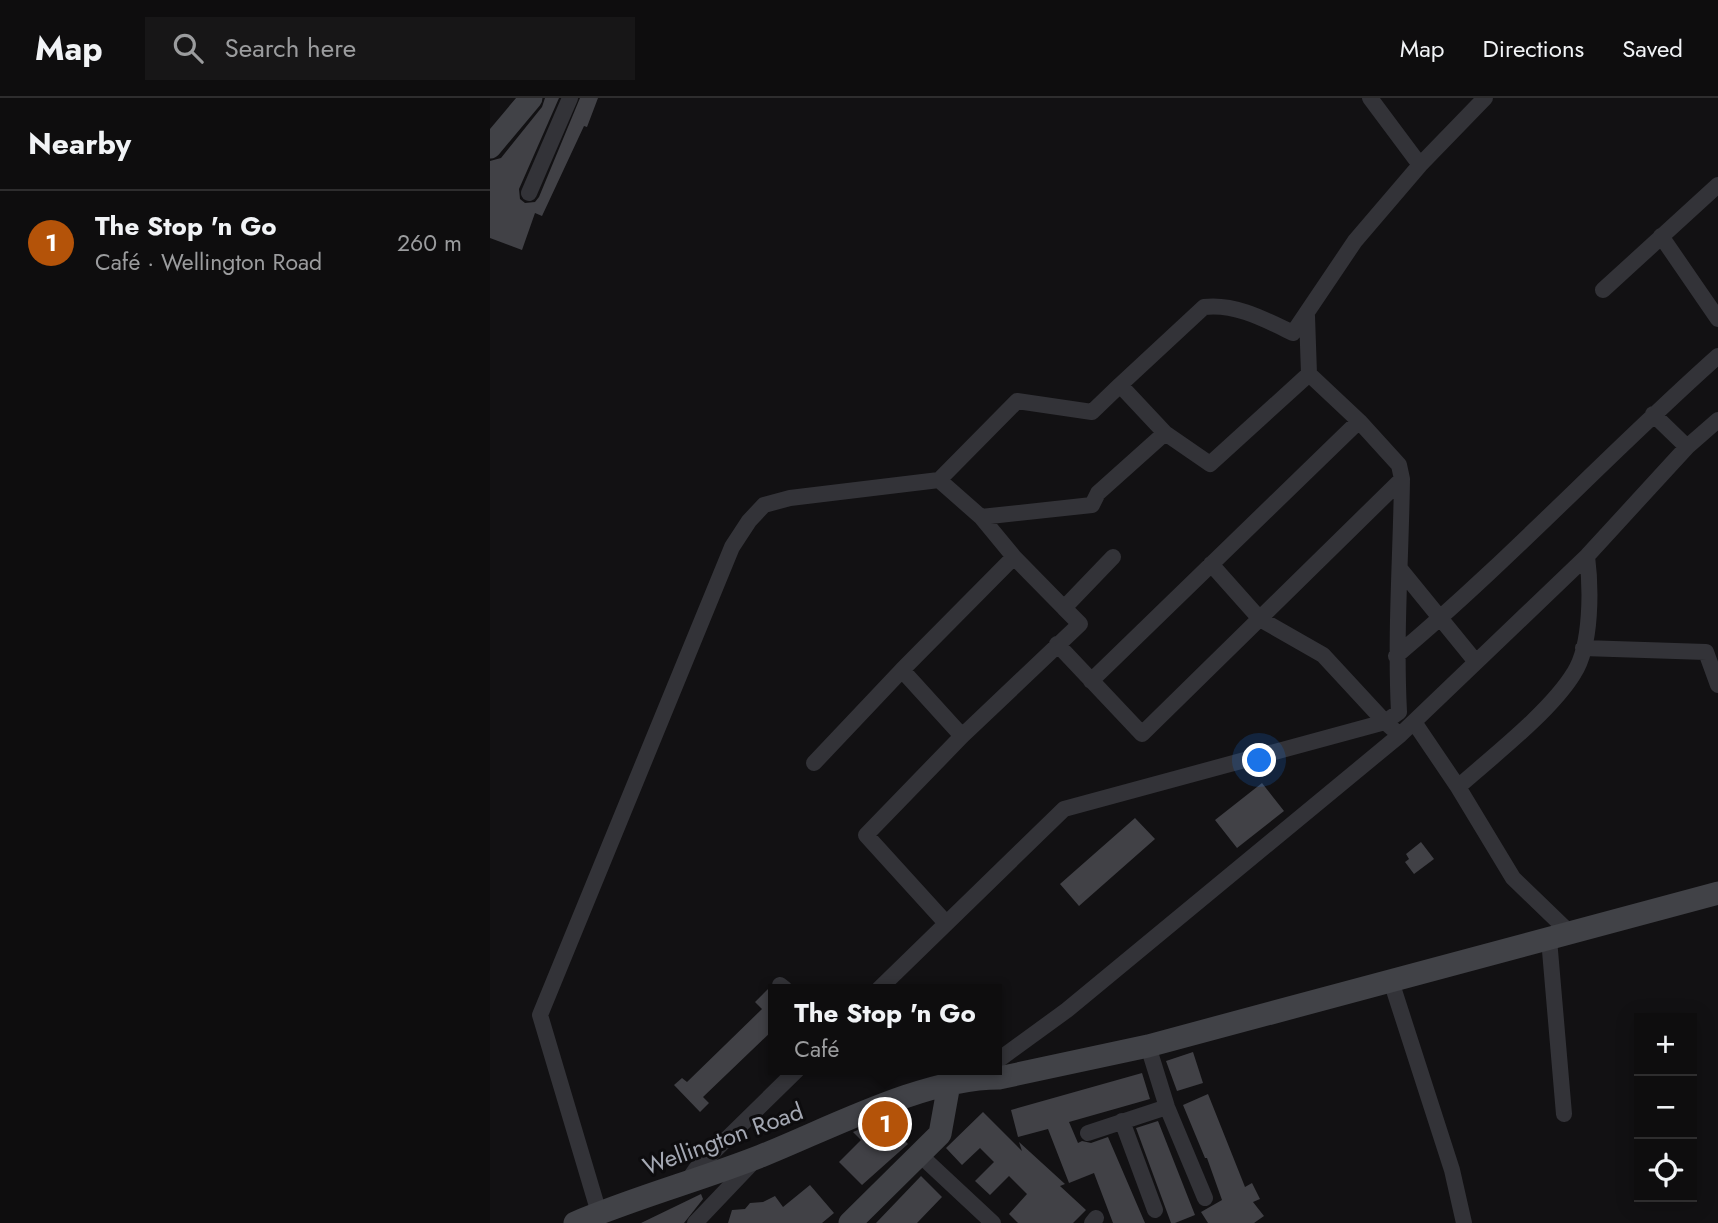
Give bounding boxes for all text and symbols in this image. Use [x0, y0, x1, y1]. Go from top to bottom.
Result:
search box [145, 17, 635, 80]
text: Map [35, 25, 103, 72]
icon: search [169, 29, 207, 67]
text: Search here [225, 29, 356, 67]
text: Map [1400, 31, 1445, 66]
text: Directions [1483, 31, 1584, 66]
text: Saved [1622, 31, 1683, 66]
text: Nearby [28, 122, 131, 165]
text: The Stop 'n Go [95, 207, 277, 245]
text: 1 [45, 226, 57, 260]
text: 260 m [397, 226, 462, 260]
text: Café · Wellington Road [95, 245, 322, 279]
your location [1242, 743, 1276, 777]
popup [768, 984, 1002, 1075]
text: The Stop 'n Go [794, 994, 976, 1032]
map controls [1634, 1013, 1697, 1202]
button: + [1634, 1013, 1697, 1076]
text: Café [794, 1032, 839, 1066]
button: − [1634, 1076, 1697, 1139]
street label: Wellington Road [638, 1093, 808, 1184]
pin: 1 [862, 1098, 908, 1150]
button: locate [1634, 1139, 1697, 1202]

